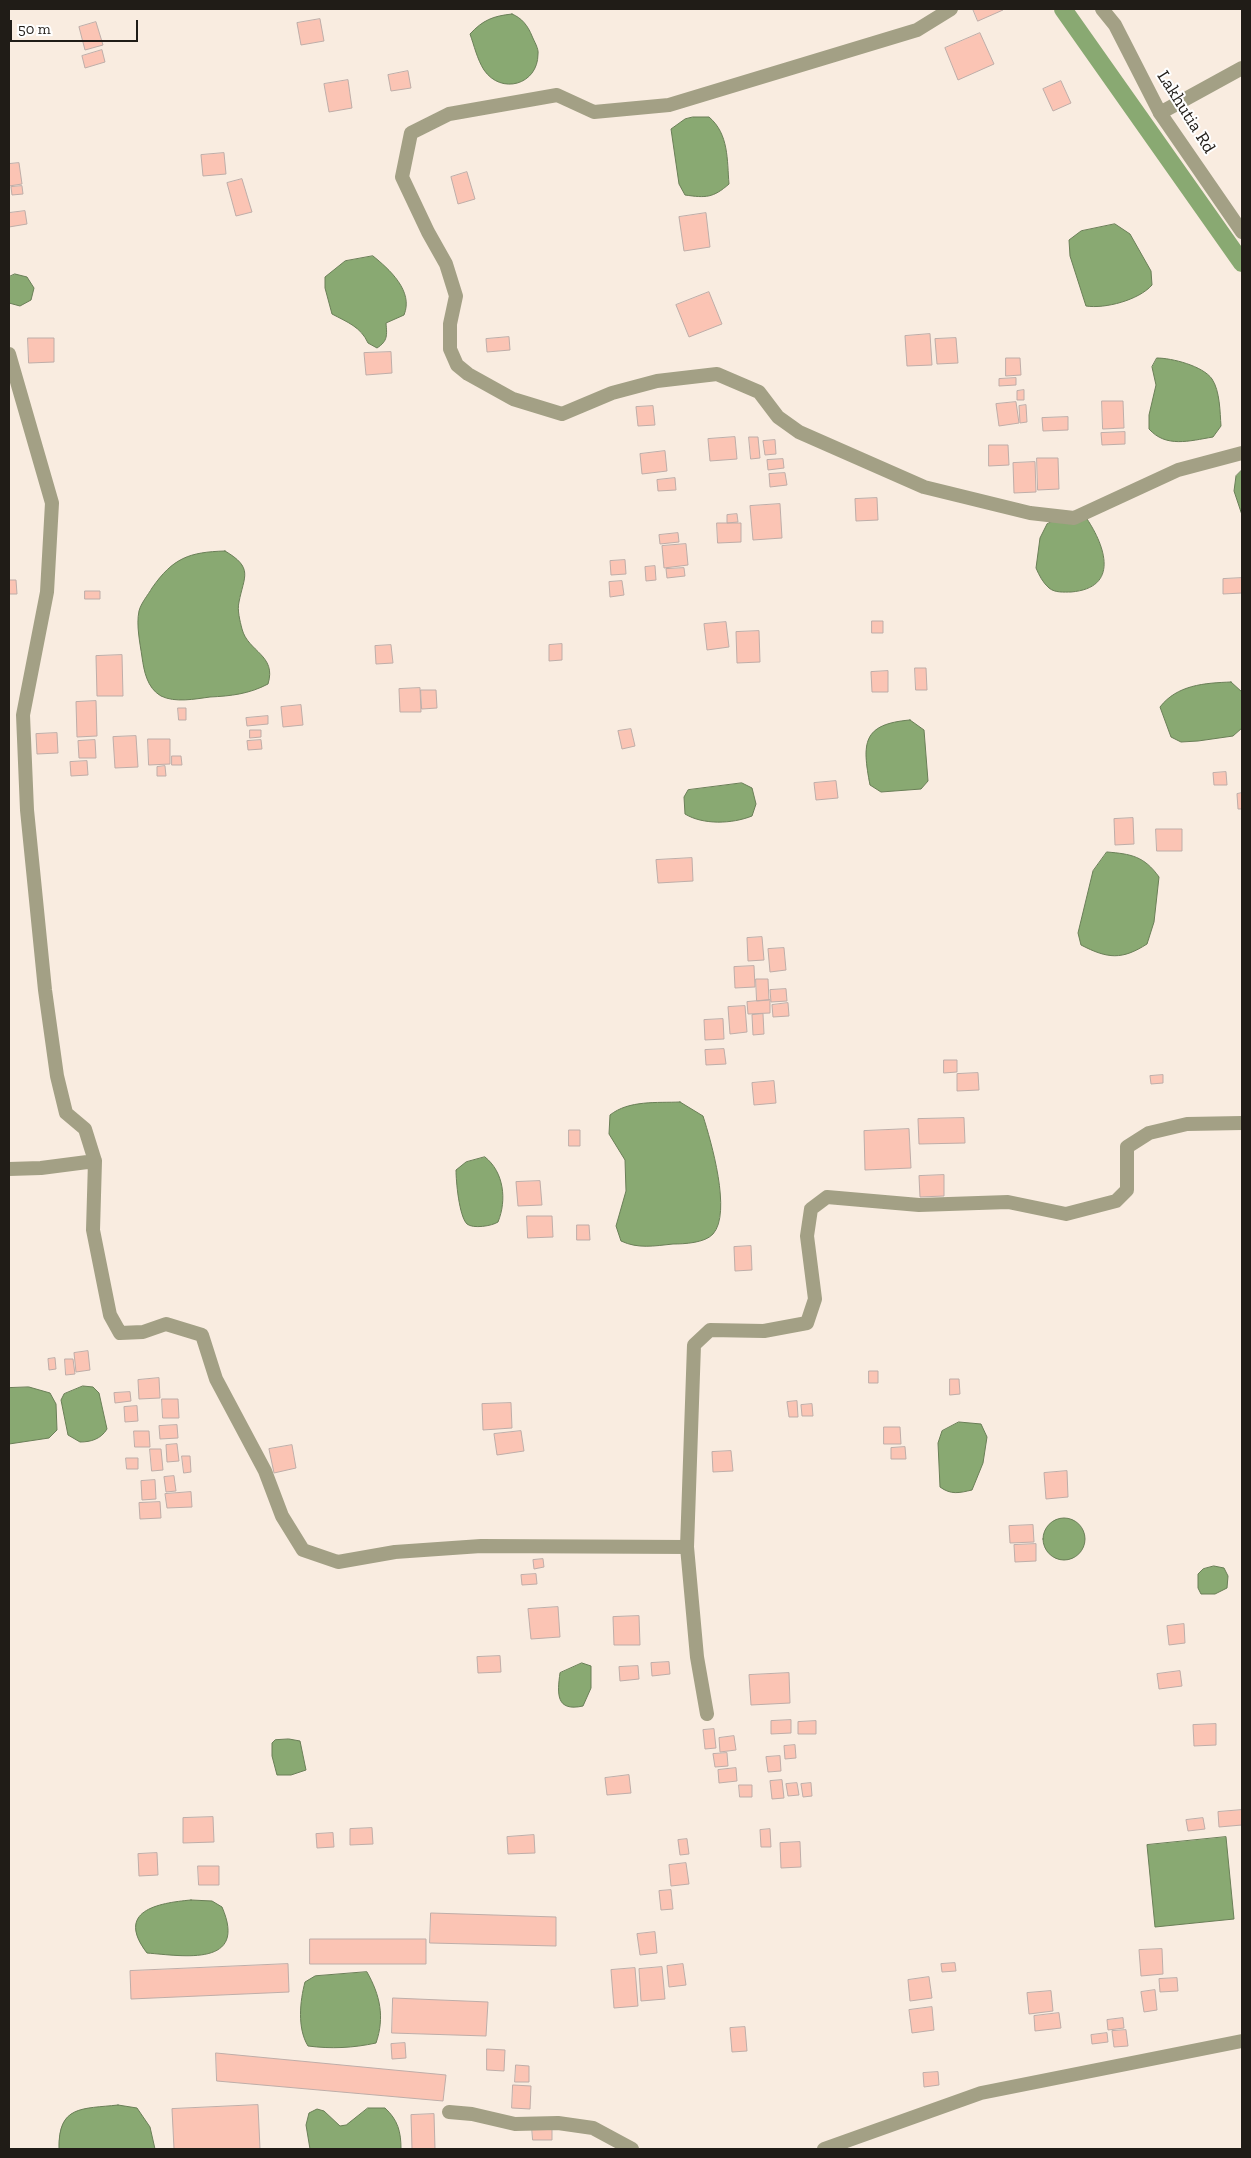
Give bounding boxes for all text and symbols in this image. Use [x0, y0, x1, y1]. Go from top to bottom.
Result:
scale bar [12, 10, 140, 42]
text: 50 m [18, 20, 51, 38]
street label: Lakhutia Rd [1152, 67, 1220, 157]

